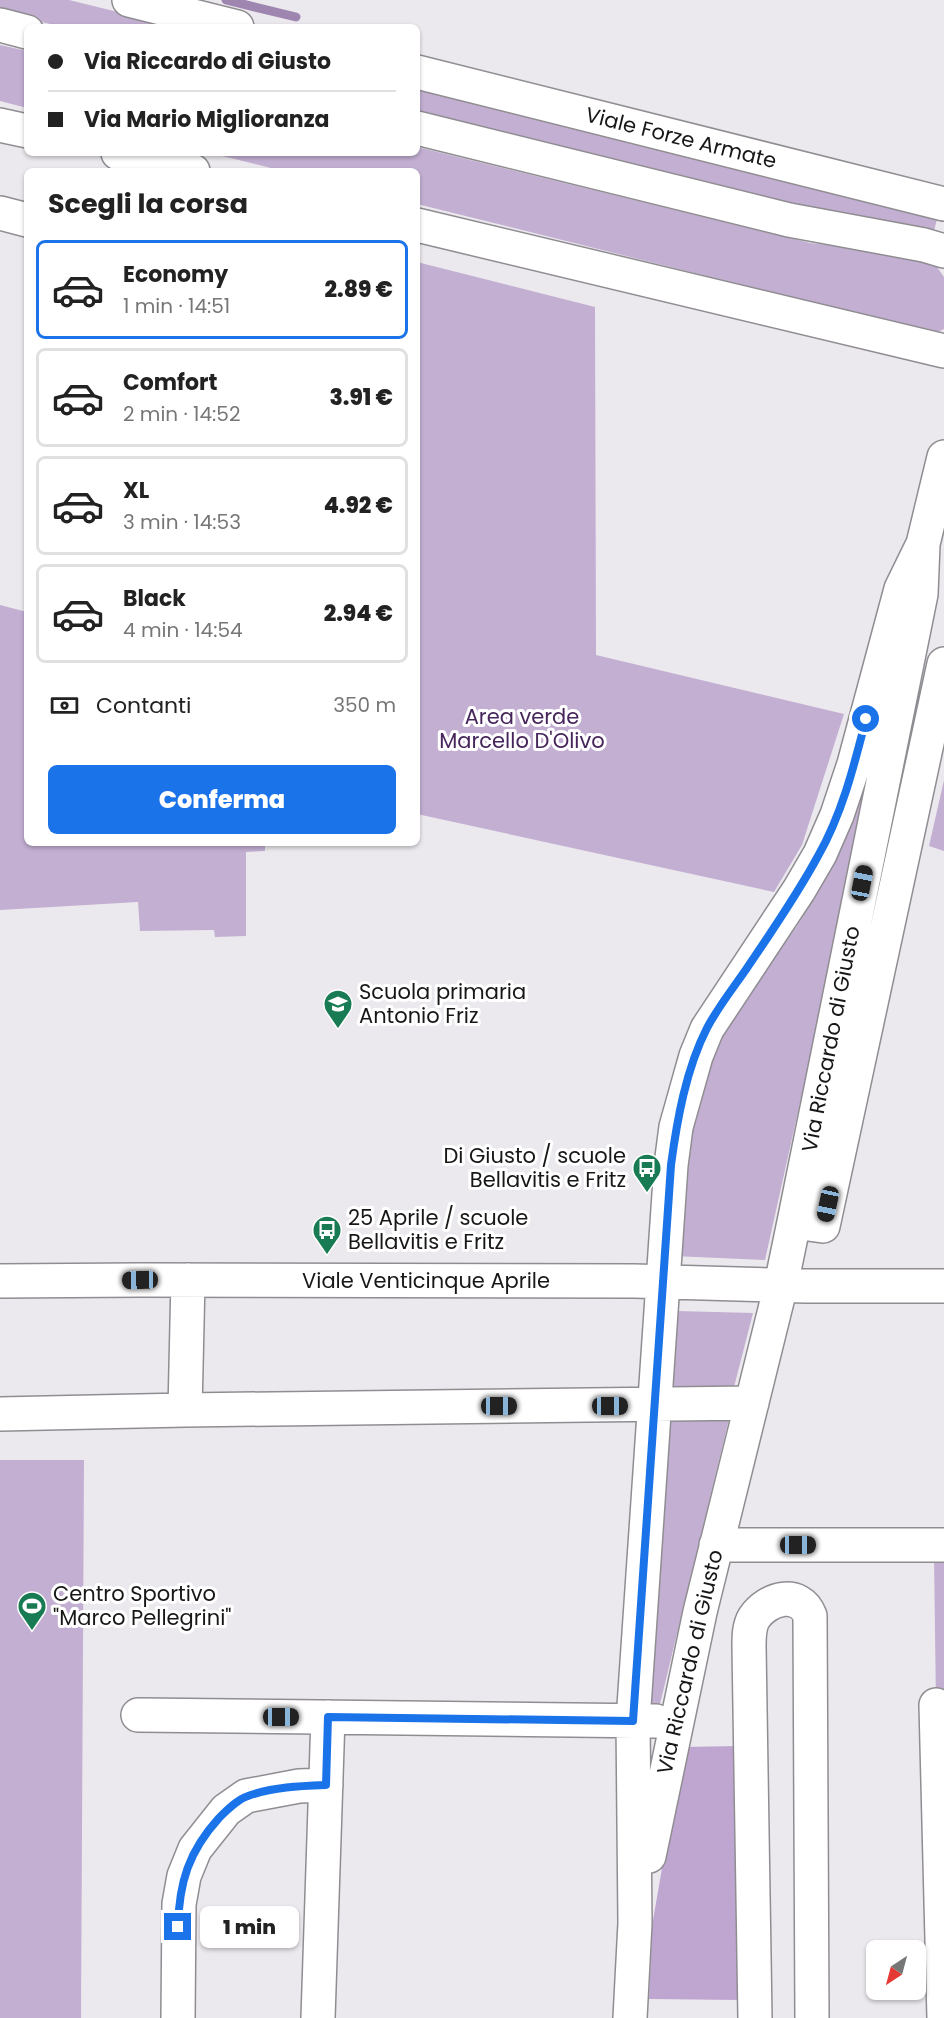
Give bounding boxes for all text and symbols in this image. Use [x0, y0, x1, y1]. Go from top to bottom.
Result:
text: Via Riccardo di Giusto [84, 46, 331, 77]
street label: Viale Forze Armate [583, 100, 780, 175]
text: Via Mario Miglioranza [84, 104, 330, 135]
text: Scegli la corsa [48, 185, 248, 222]
text: Economy [123, 259, 228, 290]
icon: car [51, 263, 105, 317]
text: 2.89 € [325, 274, 393, 305]
text: 1 min · 14:51 [123, 292, 230, 320]
text: Comfort [123, 367, 217, 398]
icon: car [51, 371, 105, 425]
text: 3.91 € [329, 382, 393, 413]
text: 2 min · 14:52 [123, 400, 240, 428]
text: XL [123, 475, 149, 506]
icon: car [51, 479, 105, 533]
text: 4.92 € [324, 490, 393, 521]
text: 3 min · 14:53 [123, 508, 241, 536]
text: Black [123, 583, 186, 614]
icon: car [51, 587, 105, 641]
text: 2.94 € [324, 598, 393, 629]
text: 4 min · 14:54 [123, 616, 243, 644]
icon: cash [48, 689, 81, 722]
text: Contanti [96, 690, 192, 721]
text: 350 m [333, 691, 396, 719]
park label: Area verde Marcello D'Olivo [439, 702, 605, 755]
route start [852, 705, 879, 732]
button: Conferma [48, 765, 396, 834]
car [850, 864, 874, 902]
street label: Via Riccardo di Giusto [794, 923, 867, 1154]
place label: Scuola primaria Antonio Friz [359, 977, 526, 1030]
school or university icon: Scuola primaria Antonio Friz [322, 988, 354, 1030]
place label: Di Giusto / scuole Bellavitis e Fritz [443, 1141, 626, 1194]
bus stop icon: Di Giusto / scuole Bellavitis e Fritz [631, 1152, 663, 1194]
car [815, 1185, 841, 1223]
place label: 25 Aprile / scuole Bellavitis e Fritz [348, 1203, 528, 1256]
bus stop icon: 25 Aprile / scuole Bellavitis e Fritz [311, 1214, 343, 1256]
street label: Viale Venticinque Aprile [302, 1266, 550, 1295]
car [122, 1271, 158, 1289]
car [481, 1397, 517, 1415]
car [592, 1397, 628, 1415]
car [780, 1536, 816, 1554]
street label: Via Riccardo di Giusto [650, 1547, 729, 1777]
place label: Centro Sportivo "Marco Pellegrini" [53, 1579, 232, 1632]
sports icon: Centro Sportivo "Marco Pellegrini" [16, 1590, 48, 1632]
car [263, 1708, 299, 1726]
callout: 1 min [199, 1906, 298, 1948]
route end [164, 1913, 191, 1940]
text: 1 min [223, 1913, 276, 1941]
north arrow [866, 1940, 926, 2000]
map controls [866, 1940, 926, 2000]

